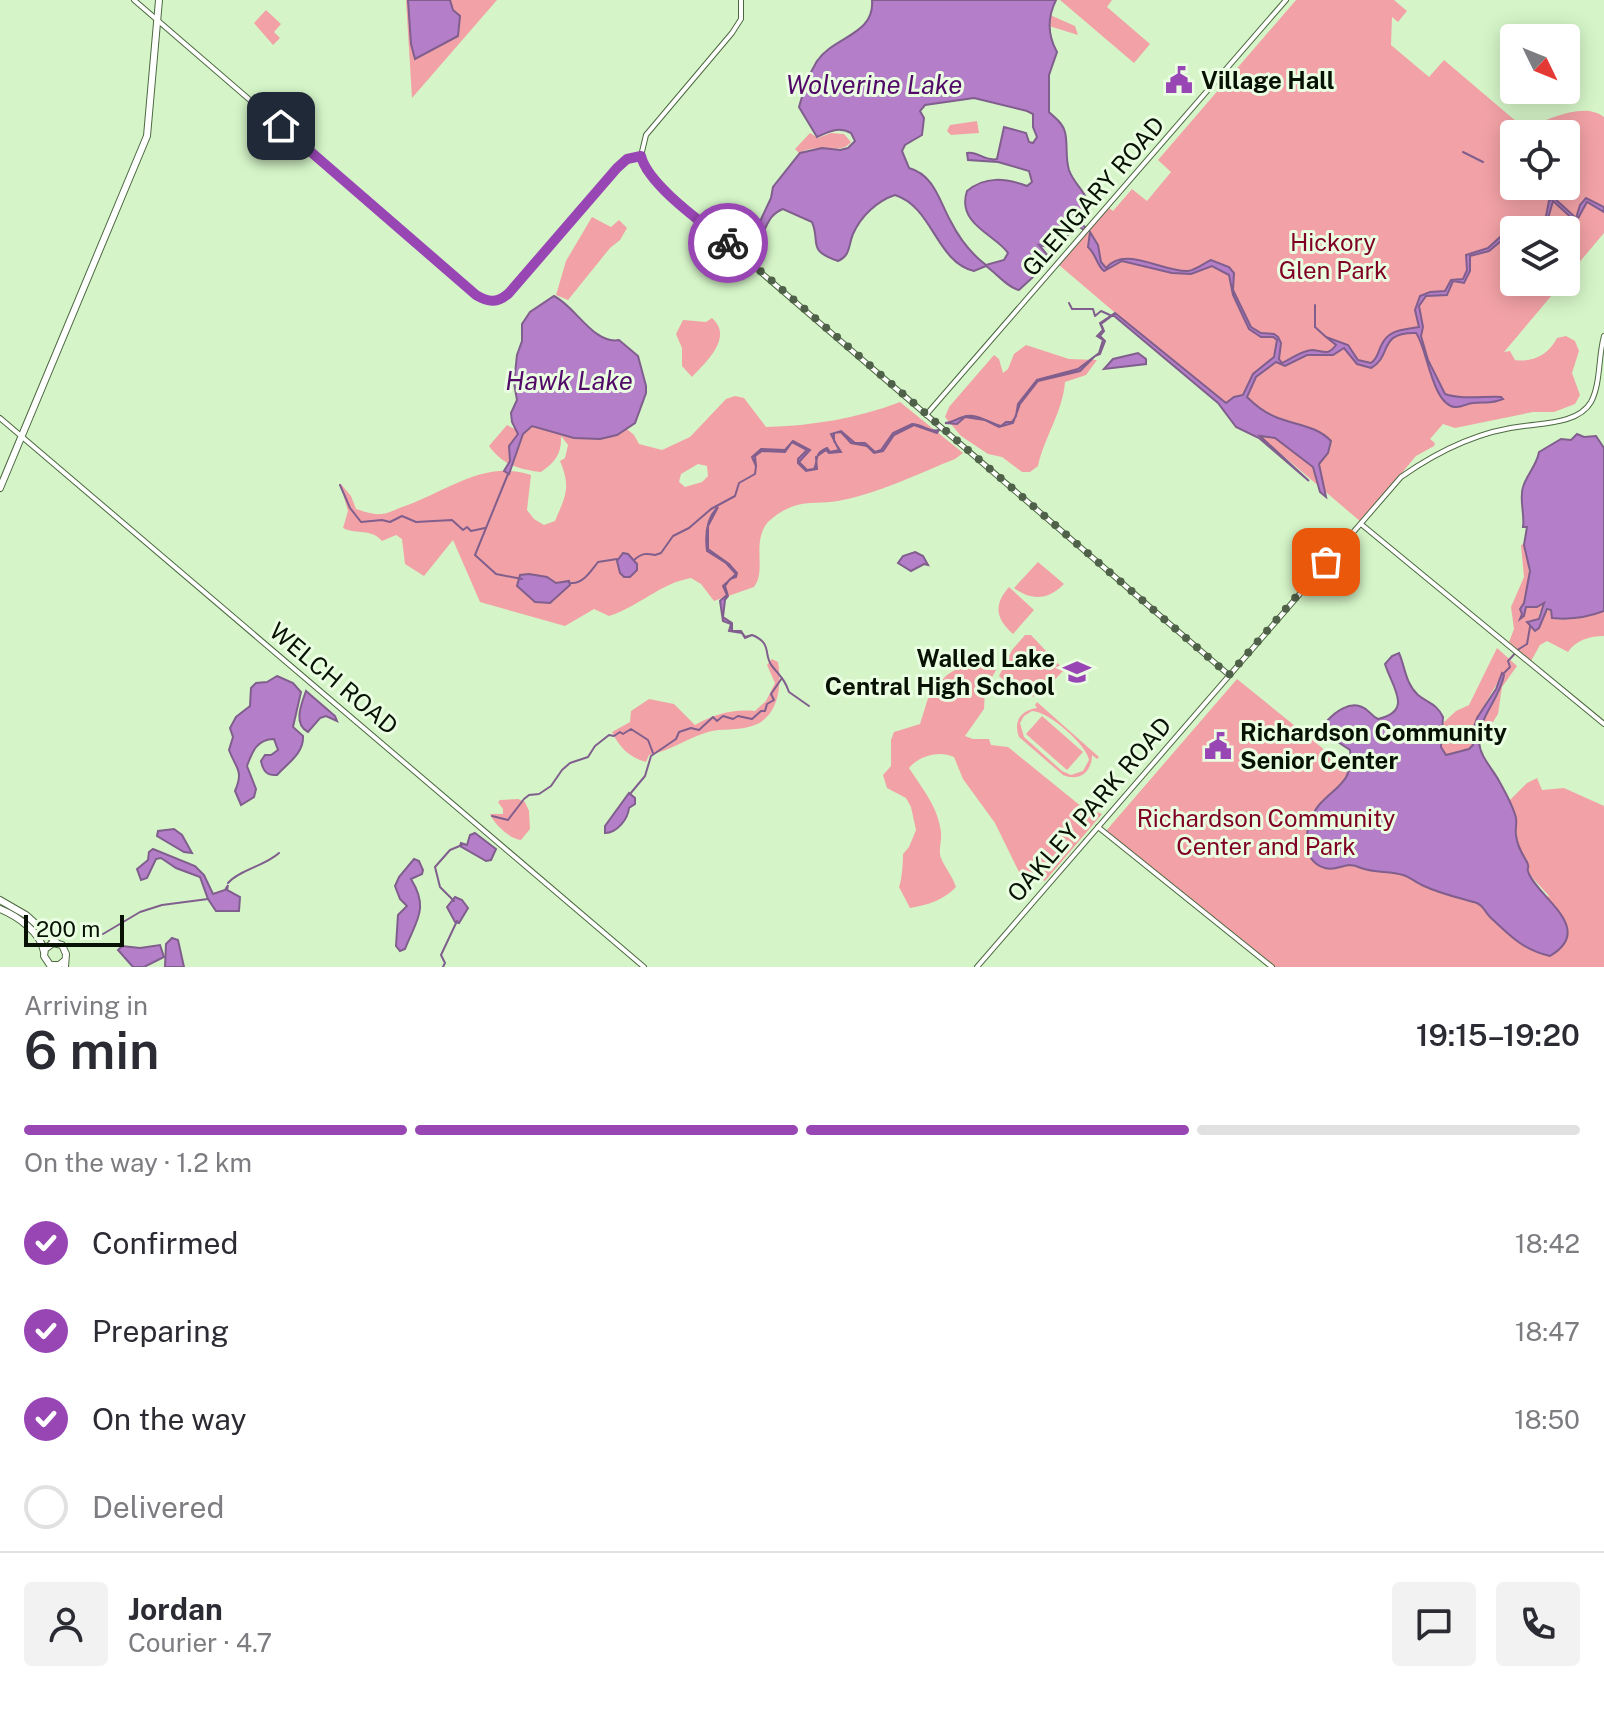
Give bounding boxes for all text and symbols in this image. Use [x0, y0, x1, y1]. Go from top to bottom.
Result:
north arrow [1500, 24, 1580, 104]
map controls [1500, 24, 1580, 296]
public building icon: Village Hall [1164, 65, 1194, 95]
place label: Village Hall [1201, 66, 1335, 94]
water label: Wolverine Lake [786, 69, 962, 100]
pin [247, 92, 315, 160]
icon: home [259, 104, 303, 148]
street label: GLENGARY ROAD [1016, 111, 1170, 281]
button: locate [1500, 120, 1580, 200]
courier [688, 203, 768, 283]
button: layers [1500, 216, 1580, 296]
icon: bike [706, 221, 750, 265]
park label: Hickory Glen Park [1279, 228, 1387, 284]
water label: Hawk Lake [505, 365, 633, 396]
pin [1292, 528, 1360, 596]
icon: bag [1304, 540, 1348, 584]
street label: WELCH ROAD [264, 616, 404, 740]
place label: Walled Lake Central High School [825, 644, 1055, 700]
school or university icon: Walled Lake Central High School [1062, 657, 1092, 687]
street label: OAKLEY PARK ROAD [1001, 711, 1177, 907]
place label: Richardson Community Senior Center [1240, 718, 1507, 774]
public building icon: Richardson Community Senior Center [1203, 731, 1233, 761]
park label: Richardson Community Center and Park [1137, 804, 1395, 860]
scale bar [24, 911, 124, 947]
text: 200 m [36, 916, 100, 942]
text: Arriving in [24, 990, 148, 1021]
text: 19:15–19:20 [1416, 1017, 1580, 1053]
text: 6 min [24, 1020, 160, 1081]
text: On the way · 1.2 km [24, 1147, 252, 1178]
icon: check [24, 1221, 68, 1265]
text: Confirmed [92, 1225, 238, 1261]
text: 18:42 [1515, 1228, 1580, 1259]
icon: check [24, 1309, 68, 1353]
text: Preparing [92, 1313, 229, 1349]
text: 18:47 [1515, 1316, 1580, 1347]
icon: check [24, 1397, 68, 1441]
text: On the way [92, 1401, 246, 1437]
text: 18:50 [1514, 1404, 1580, 1435]
text: Delivered [92, 1489, 224, 1525]
button: person [24, 1582, 108, 1666]
button: chat [1392, 1582, 1476, 1666]
button: phone [1496, 1582, 1580, 1666]
text: Jordan [128, 1591, 223, 1627]
text: Courier · 4.7 [128, 1627, 272, 1658]

